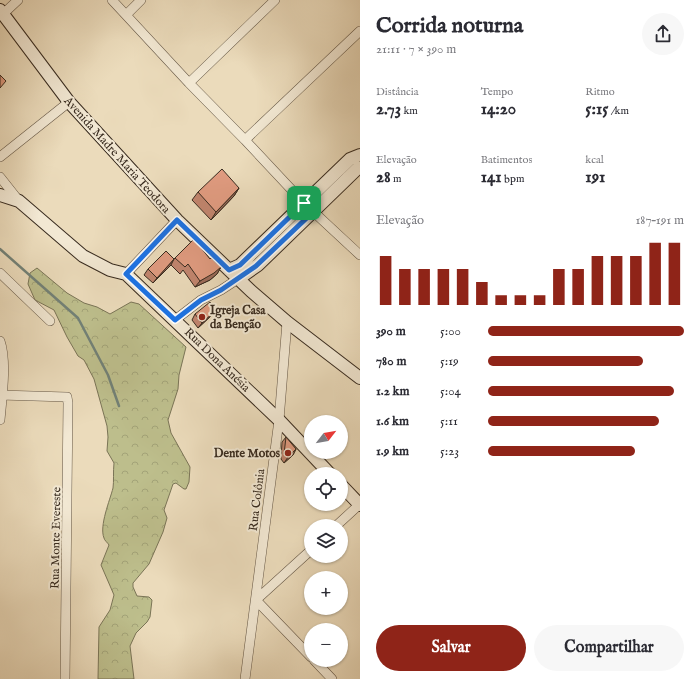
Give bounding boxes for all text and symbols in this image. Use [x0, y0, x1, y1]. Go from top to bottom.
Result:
text: Corrida noturna [376, 12, 523, 40]
button: share [642, 13, 684, 55]
text: 21:11 · 7 × 390 m [376, 41, 456, 58]
text: Distância [376, 85, 418, 99]
text: Tempo [481, 85, 513, 99]
text: Ritmo [585, 85, 615, 99]
street label: Avenida Madre Maria Teodora [60, 93, 174, 217]
text: 2.73 [376, 99, 401, 120]
text: 14:20 [481, 99, 516, 120]
text: 5:15 [585, 99, 608, 120]
text: km [401, 104, 418, 118]
text: /km [608, 104, 629, 118]
text: Elevação [376, 153, 417, 167]
text: Batimentos [481, 153, 532, 167]
text: kcal [585, 153, 604, 167]
text: 28 [376, 167, 391, 188]
text: 141 [481, 167, 502, 188]
text: 191 [585, 167, 605, 188]
text: m [391, 172, 402, 186]
text: bpm [502, 172, 524, 186]
pin [287, 186, 321, 220]
icon: arrive [293, 192, 315, 214]
text: Elevação [376, 212, 424, 229]
text: 187–191 m [635, 212, 684, 229]
place label: Igreja Casa da Benção [210, 303, 266, 333]
marker: Igreja Casa da Benção [197, 312, 207, 322]
text: 390 m [376, 323, 406, 340]
text: 5:00 [440, 323, 461, 340]
street label: Rua Dona Anésia [181, 325, 254, 396]
text: 780 m [376, 353, 406, 370]
text: 5:19 [440, 353, 459, 370]
text: 1.2 km [376, 383, 410, 400]
text: 5:04 [440, 383, 461, 400]
text: 1.6 km [376, 413, 409, 430]
text: 5:11 [440, 413, 458, 430]
north arrow [304, 415, 348, 459]
map controls [304, 415, 348, 667]
text: 1.9 km [376, 443, 409, 460]
text: 5:23 [440, 443, 459, 460]
place label: Dente Motos [214, 446, 281, 461]
marker: Dente Motos [283, 448, 293, 458]
street label: Rua Colônia [246, 467, 268, 532]
button: locate [304, 467, 348, 511]
street label: Rua Monte Evereste [48, 486, 64, 589]
button: layers [304, 519, 348, 563]
button: + [304, 571, 348, 615]
button: − [304, 623, 348, 667]
button: Salvar [376, 625, 526, 671]
button: Compartilhar [534, 625, 684, 671]

